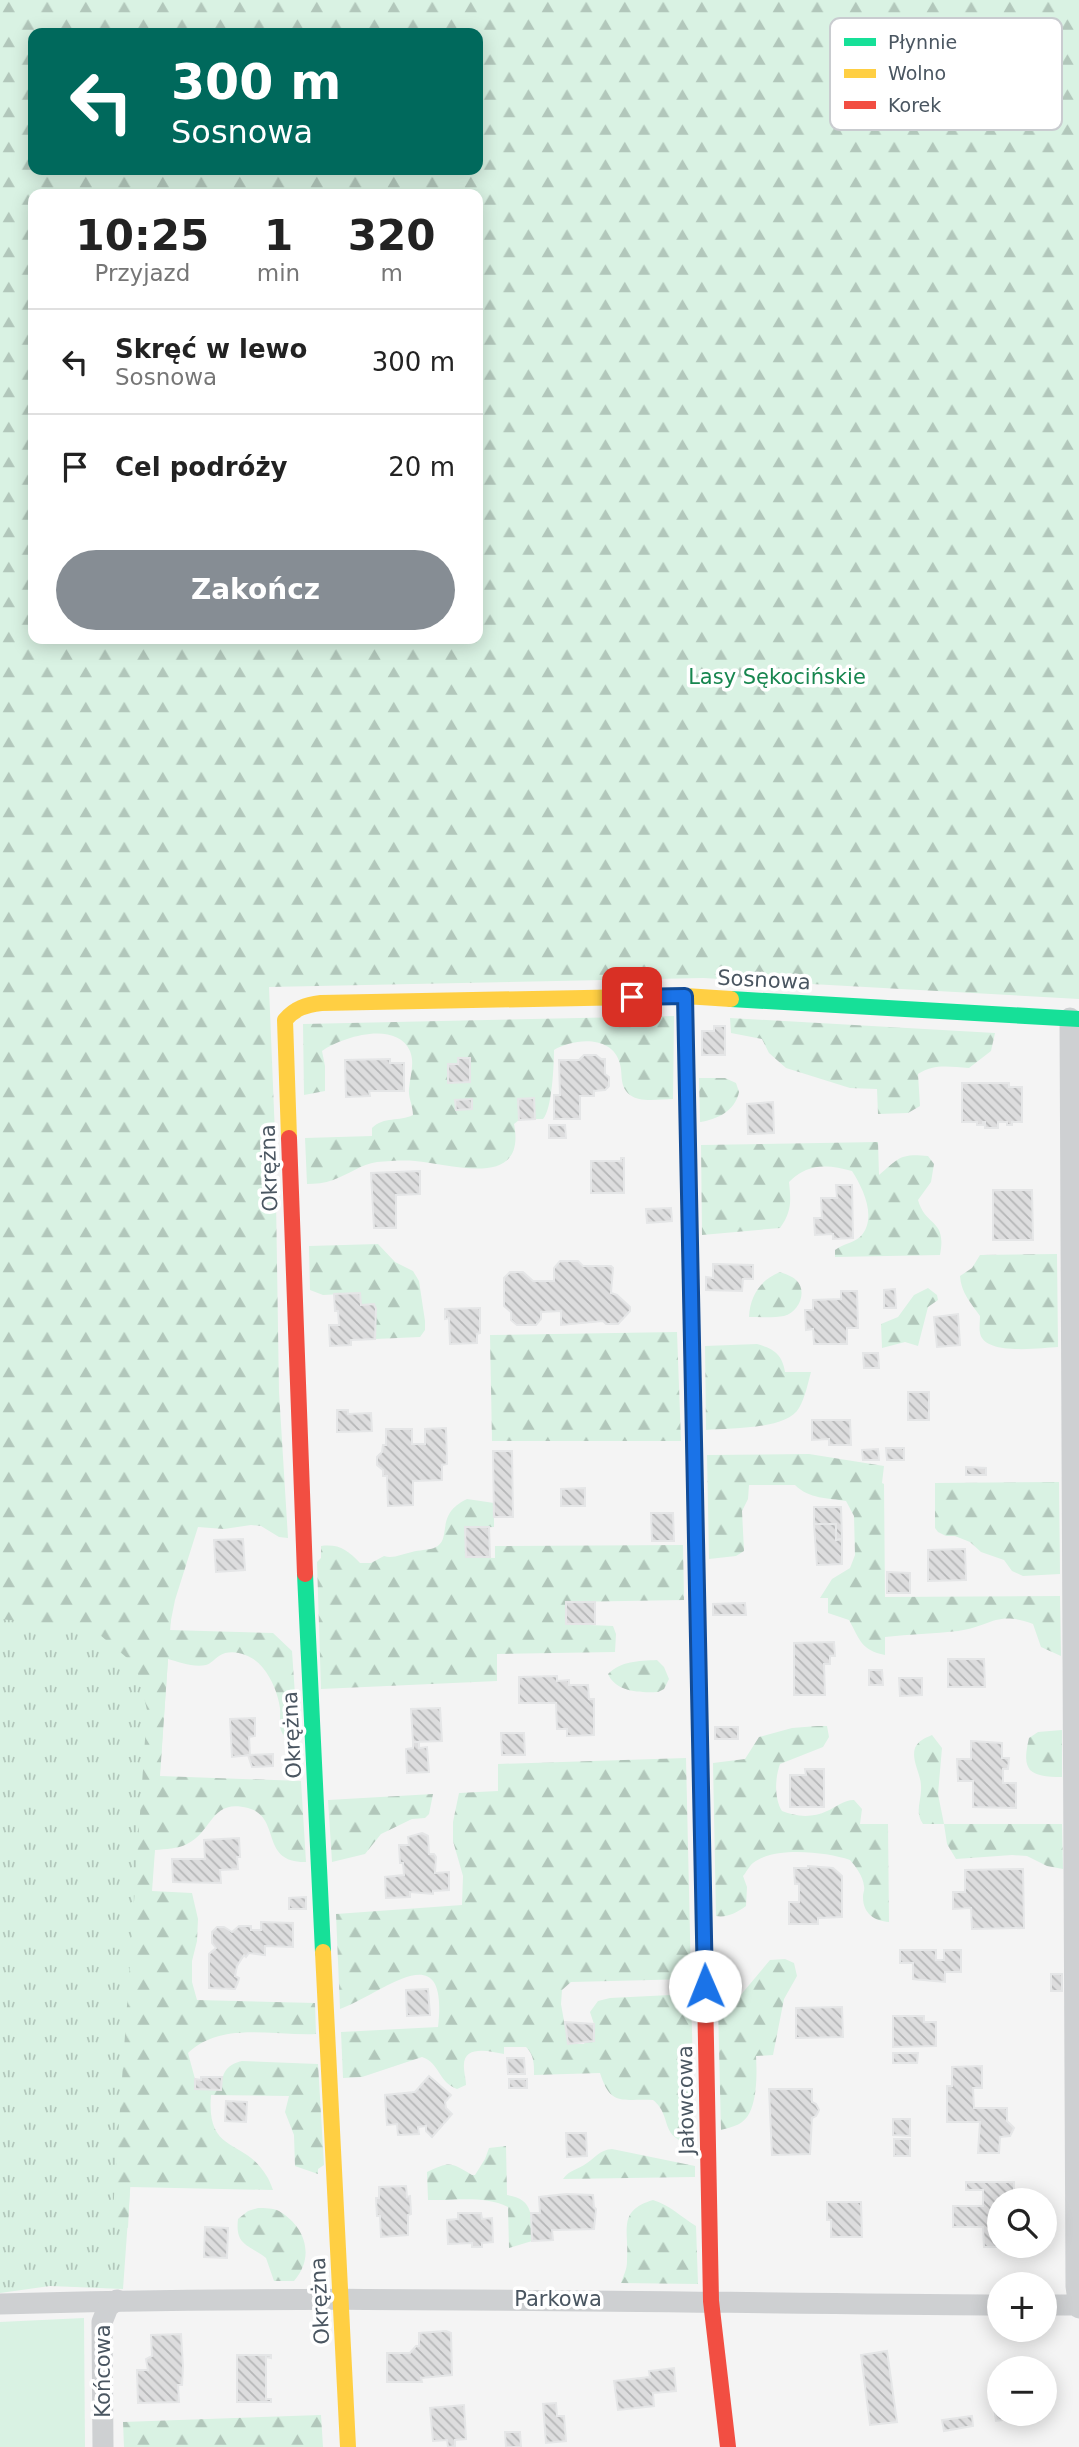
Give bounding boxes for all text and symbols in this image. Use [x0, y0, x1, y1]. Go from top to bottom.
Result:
legend [830, 18, 1062, 130]
text: Płynnie [888, 31, 957, 53]
text: 300 m [171, 54, 341, 111]
icon: left [56, 56, 147, 147]
text: Wolno [888, 62, 946, 84]
text: Korek [888, 94, 941, 116]
text: Sosnowa [171, 113, 313, 151]
text: 10:25 [76, 211, 209, 260]
text: 1 [264, 211, 293, 260]
text: 320 [348, 211, 435, 260]
text: Przyjazd [95, 260, 190, 286]
text: min [257, 260, 300, 286]
text: m [380, 260, 403, 286]
text: Skręć w lewo [115, 334, 307, 364]
icon: left [56, 343, 94, 381]
text: 300 m [372, 347, 455, 377]
text: Sosnowa [115, 364, 217, 390]
icon: arrive [56, 448, 94, 486]
text: Cel podróży [115, 452, 288, 482]
text: 20 m [388, 452, 455, 482]
button: Zakończ [56, 550, 455, 630]
park label: Lasy Sękocińskie [688, 665, 866, 689]
street label: Sosnowa [717, 966, 811, 994]
pin [602, 967, 662, 1027]
icon: arrive [613, 978, 651, 1016]
street label: Okrężna [255, 1124, 283, 1212]
street label: Okrężna [278, 1691, 306, 1779]
position arrow [668, 1949, 742, 2023]
street label: Jałowcowa [673, 2045, 699, 2157]
map controls [987, 2188, 1057, 2426]
button: search [987, 2188, 1057, 2258]
street label: Okrężna [306, 2257, 334, 2345]
button: + [987, 2272, 1057, 2342]
street label: Parkowa [514, 2287, 602, 2311]
street label: Końcowa [91, 2324, 115, 2418]
button: − [987, 2356, 1057, 2426]

